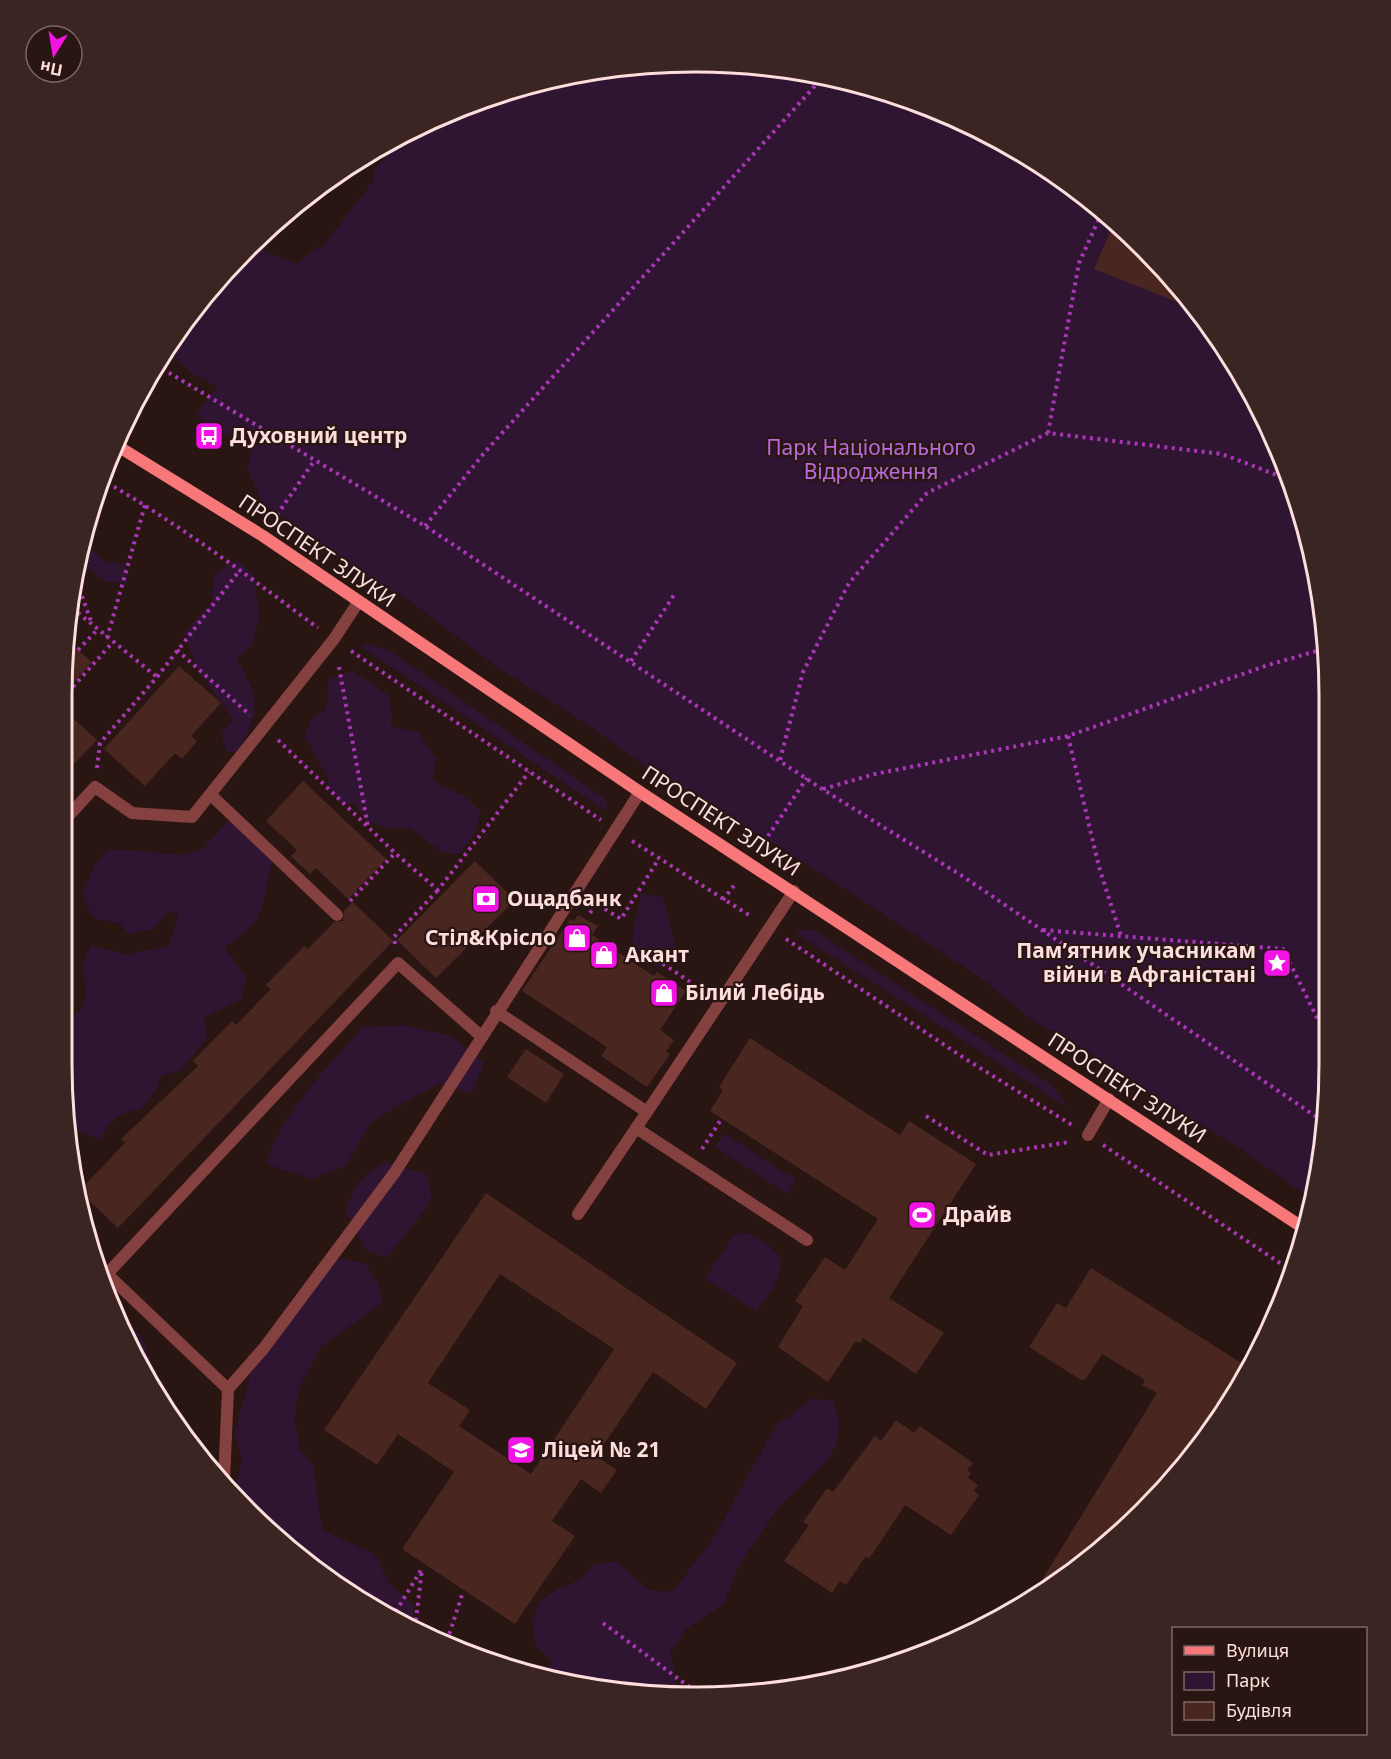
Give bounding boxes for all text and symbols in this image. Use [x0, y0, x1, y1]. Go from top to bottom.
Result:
north arrow [24, 24, 84, 84]
text: Пн [38, 56, 64, 82]
bus stop icon: Духовний центр [193, 420, 225, 452]
place label: Духовний центр [230, 421, 407, 449]
park label: Парк Національного Відродження [766, 433, 976, 485]
street label: ПРОСПЕКТ ЗЛУКИ [234, 487, 401, 613]
street label: ПРОСПЕКТ ЗЛУКИ [637, 758, 806, 882]
bank icon: Ощадбанк [470, 883, 502, 915]
place label: Ощадбанк [507, 884, 622, 912]
shop icon: Стіл&Крісло [561, 922, 593, 954]
place label: Стіл&Крісло [425, 923, 556, 951]
place label: Пам’ятник учасникам війни в Афганістані [1016, 936, 1256, 988]
shop icon: Акант [588, 939, 620, 971]
place label: Акант [625, 940, 689, 968]
place icon: Пам’ятник учасникам війни в Афганістані [1261, 947, 1293, 979]
shop icon: Білий Лебідь [648, 977, 680, 1009]
place label: Білий Лебідь [685, 978, 825, 1006]
street label: ПРОСПЕКТ ЗЛУКИ [1043, 1025, 1212, 1149]
sports icon: Драйв [906, 1199, 938, 1231]
place label: Драйв [943, 1200, 1012, 1228]
school or university icon: Ліцей № 21 [505, 1434, 537, 1466]
place label: Ліцей № 21 [542, 1435, 660, 1463]
legend [1172, 1627, 1367, 1735]
text: Вулиця [1226, 1638, 1289, 1662]
text: Парк [1226, 1668, 1270, 1692]
text: Будівля [1226, 1698, 1292, 1722]

